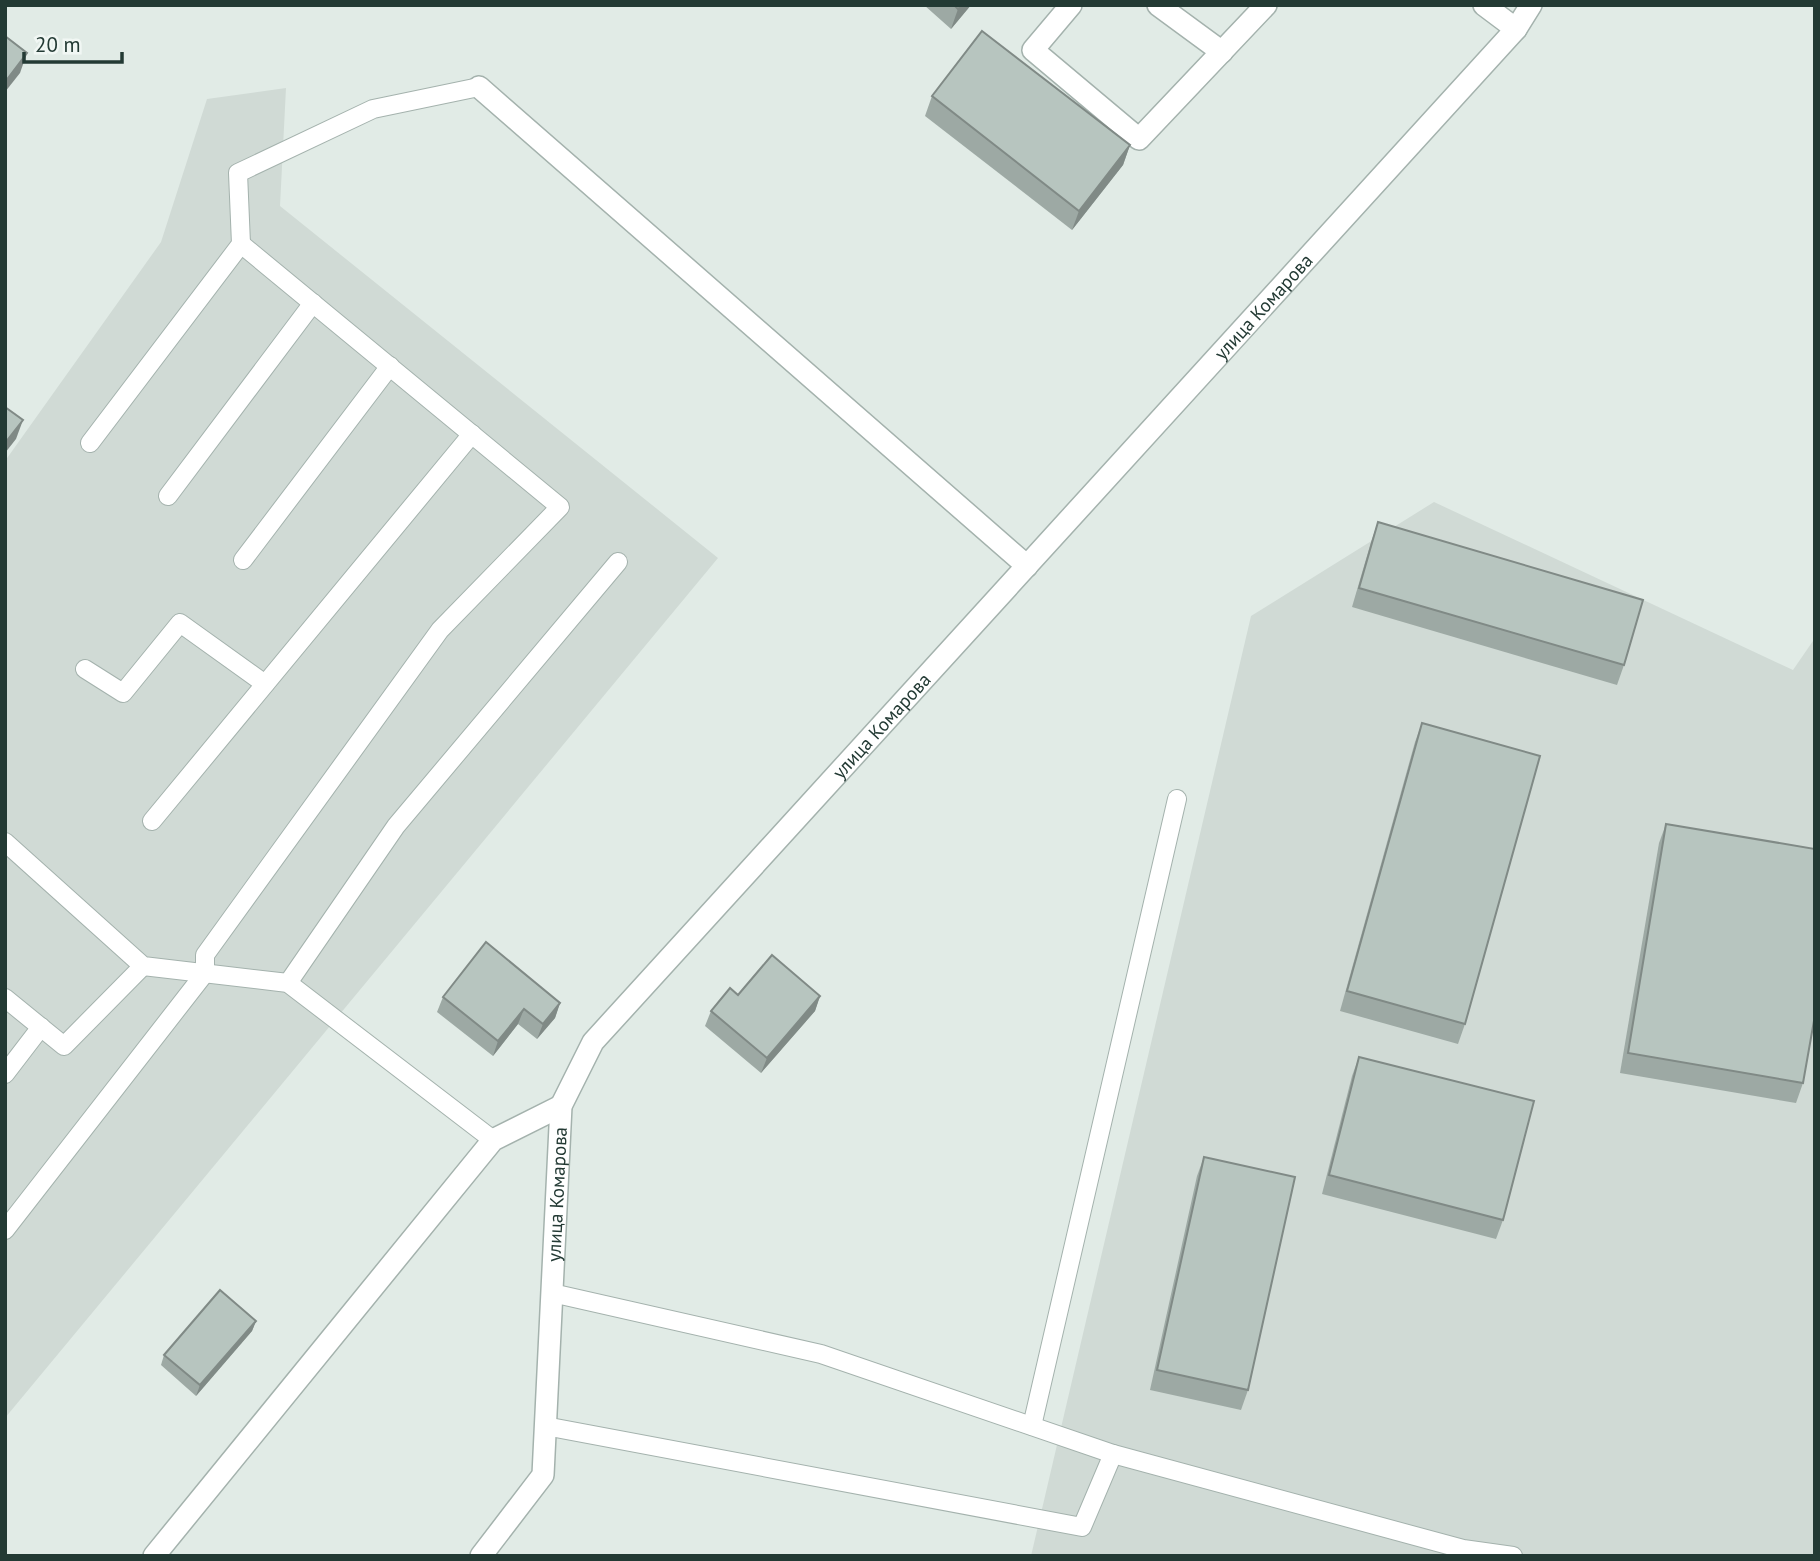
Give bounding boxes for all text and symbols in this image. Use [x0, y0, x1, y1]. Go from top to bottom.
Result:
scale bar [24, 21, 122, 65]
text: 20 m [35, 31, 81, 58]
street label: улица Комарова [1209, 248, 1318, 365]
street label: улица Комарова [827, 668, 936, 784]
street label: улица Комарова [541, 1126, 572, 1262]

